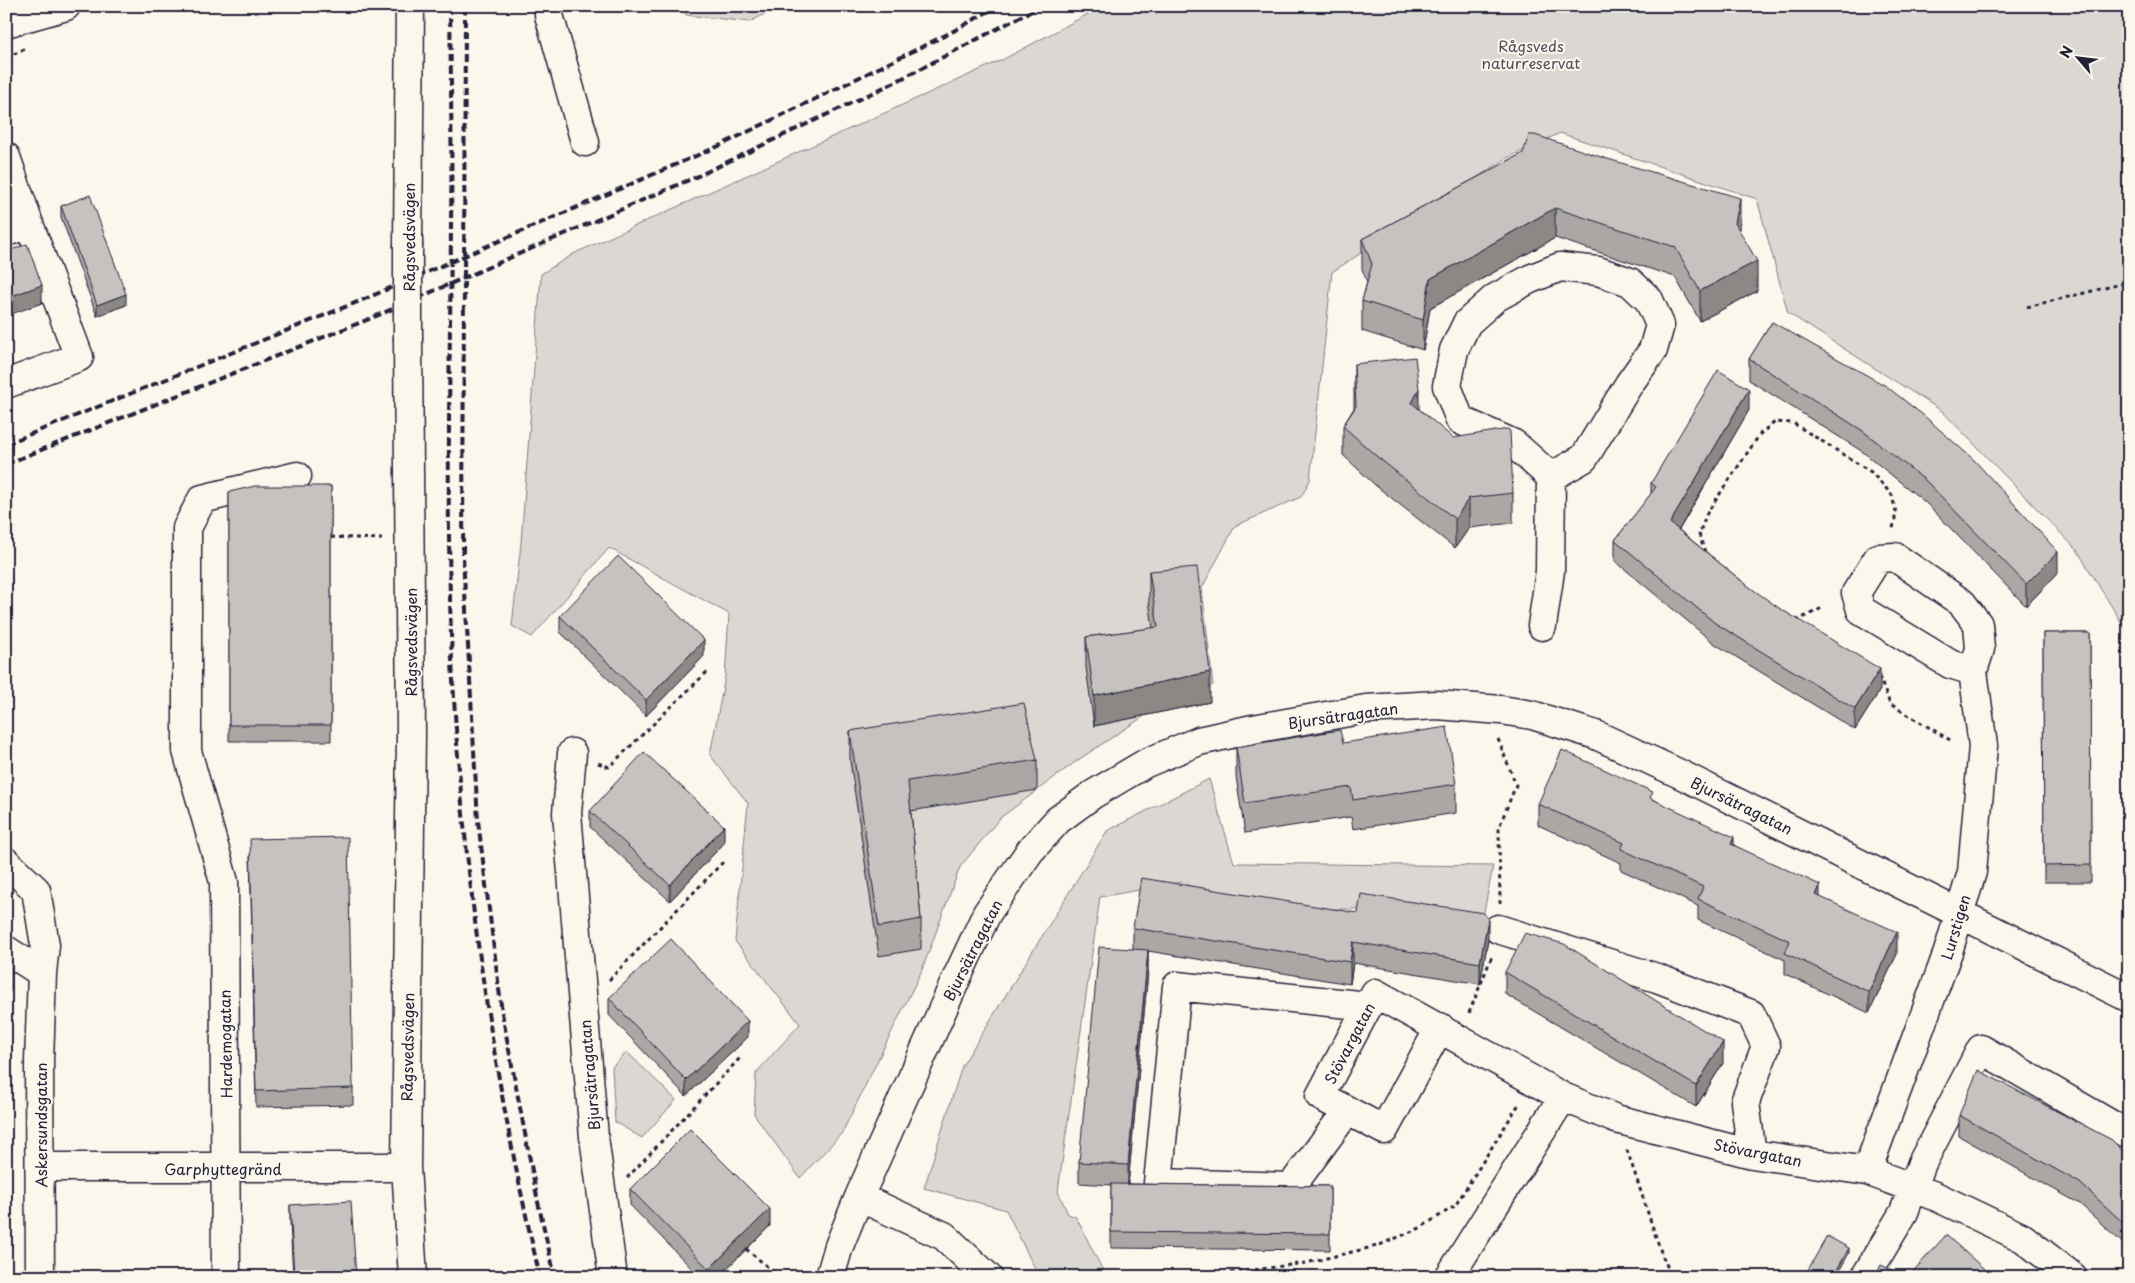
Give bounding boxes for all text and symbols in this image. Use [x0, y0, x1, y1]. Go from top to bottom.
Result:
north arrow [2052, 32, 2102, 82]
park label: Rågsveds naturreservat [1482, 34, 1580, 74]
text: N [2054, 42, 2078, 61]
street label: Rågsvedsvägen [397, 183, 420, 291]
street label: Rågsvedsvägen [399, 588, 422, 696]
street label: Bjursätragatan [1287, 696, 1399, 734]
street label: Bjursätragatan [1687, 770, 1797, 840]
street label: Lurstigen [1934, 892, 1976, 962]
street label: Bjursätragatan [937, 895, 1007, 1005]
street label: Hardemogatan [213, 989, 237, 1099]
street label: Rågsvedsvägen [395, 992, 419, 1102]
street label: Stövargatan [1318, 998, 1380, 1088]
street label: Bjursätragatan [573, 1019, 605, 1131]
street label: Askersundsgatan [29, 1062, 52, 1188]
street label: Stövargatan [1712, 1132, 1804, 1172]
street label: Garphyttegränd [164, 1157, 282, 1180]

